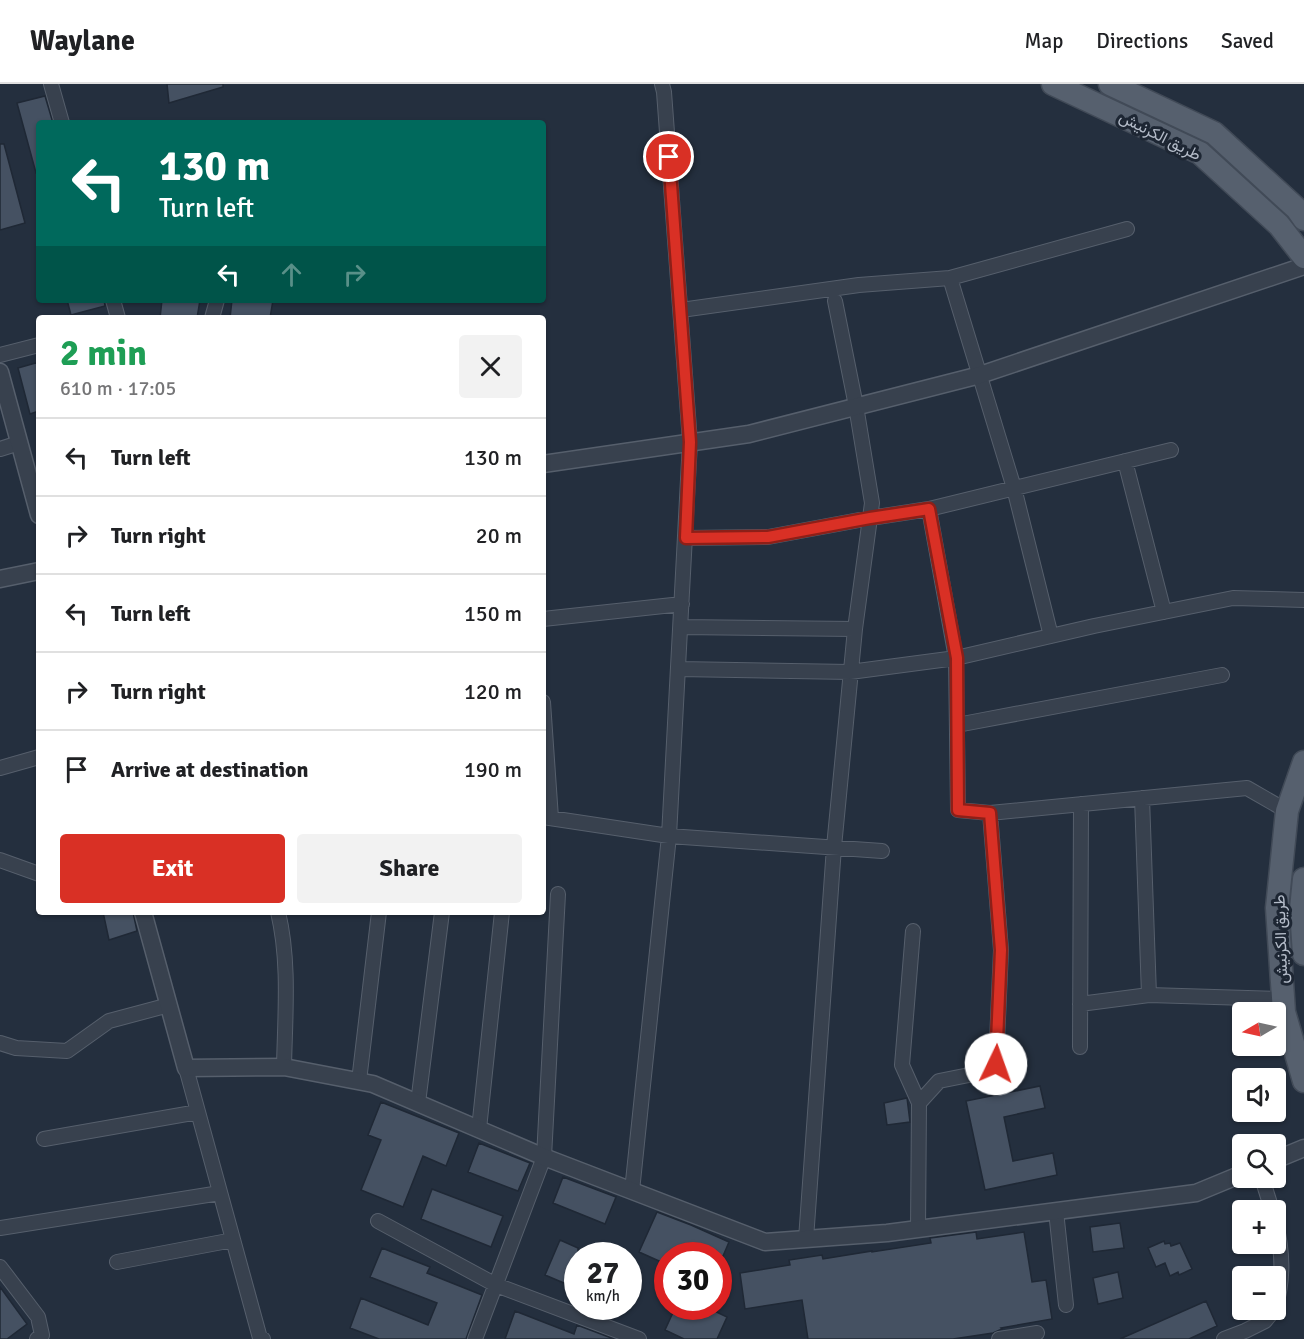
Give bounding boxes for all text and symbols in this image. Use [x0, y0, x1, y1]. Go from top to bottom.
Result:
text: Waylane [30, 24, 135, 58]
text: Map [1025, 28, 1063, 54]
text: Directions [1096, 28, 1188, 54]
text: Saved [1221, 28, 1274, 54]
street label: طريق الكرنيش [1116, 107, 1204, 165]
pin [643, 131, 694, 182]
icon: arrive [652, 140, 685, 173]
text: 130 m [159, 141, 270, 192]
icon: left [60, 144, 138, 222]
text: Turn left [159, 192, 254, 225]
icon: left [212, 258, 245, 291]
icon: ahead [275, 258, 308, 291]
icon: right [338, 258, 371, 291]
text: 2 min [60, 331, 147, 376]
button: close [459, 335, 522, 398]
text: 610 m · 17:05 [60, 376, 176, 401]
icon: left [60, 441, 93, 474]
text: Turn left [111, 444, 191, 471]
text: 130 m [464, 444, 522, 471]
icon: right [60, 519, 93, 552]
text: Turn right [111, 522, 206, 549]
text: 20 m [476, 522, 522, 549]
icon: left [60, 597, 93, 630]
text: Turn left [111, 600, 191, 627]
text: 150 m [464, 600, 522, 627]
icon: right [60, 675, 93, 708]
text: Turn right [111, 678, 206, 705]
text: 120 m [464, 678, 522, 705]
icon: arrive [60, 753, 93, 786]
text: Arrive at destination [111, 756, 308, 783]
text: 190 m [464, 756, 522, 783]
button: Exit [60, 834, 285, 903]
button: Share [297, 834, 522, 903]
street label: طريق الكرنيش [1269, 894, 1293, 984]
north arrow [1232, 1002, 1286, 1056]
map controls [1232, 1002, 1286, 1320]
position arrow [964, 1032, 1028, 1096]
button: sound [1232, 1068, 1286, 1122]
button: search [1232, 1134, 1286, 1188]
button: + [1232, 1200, 1286, 1254]
speed limit sign: 30 [654, 1242, 732, 1320]
text: 27 [587, 1255, 619, 1292]
button: − [1232, 1266, 1286, 1320]
text: km/h [586, 1287, 620, 1305]

